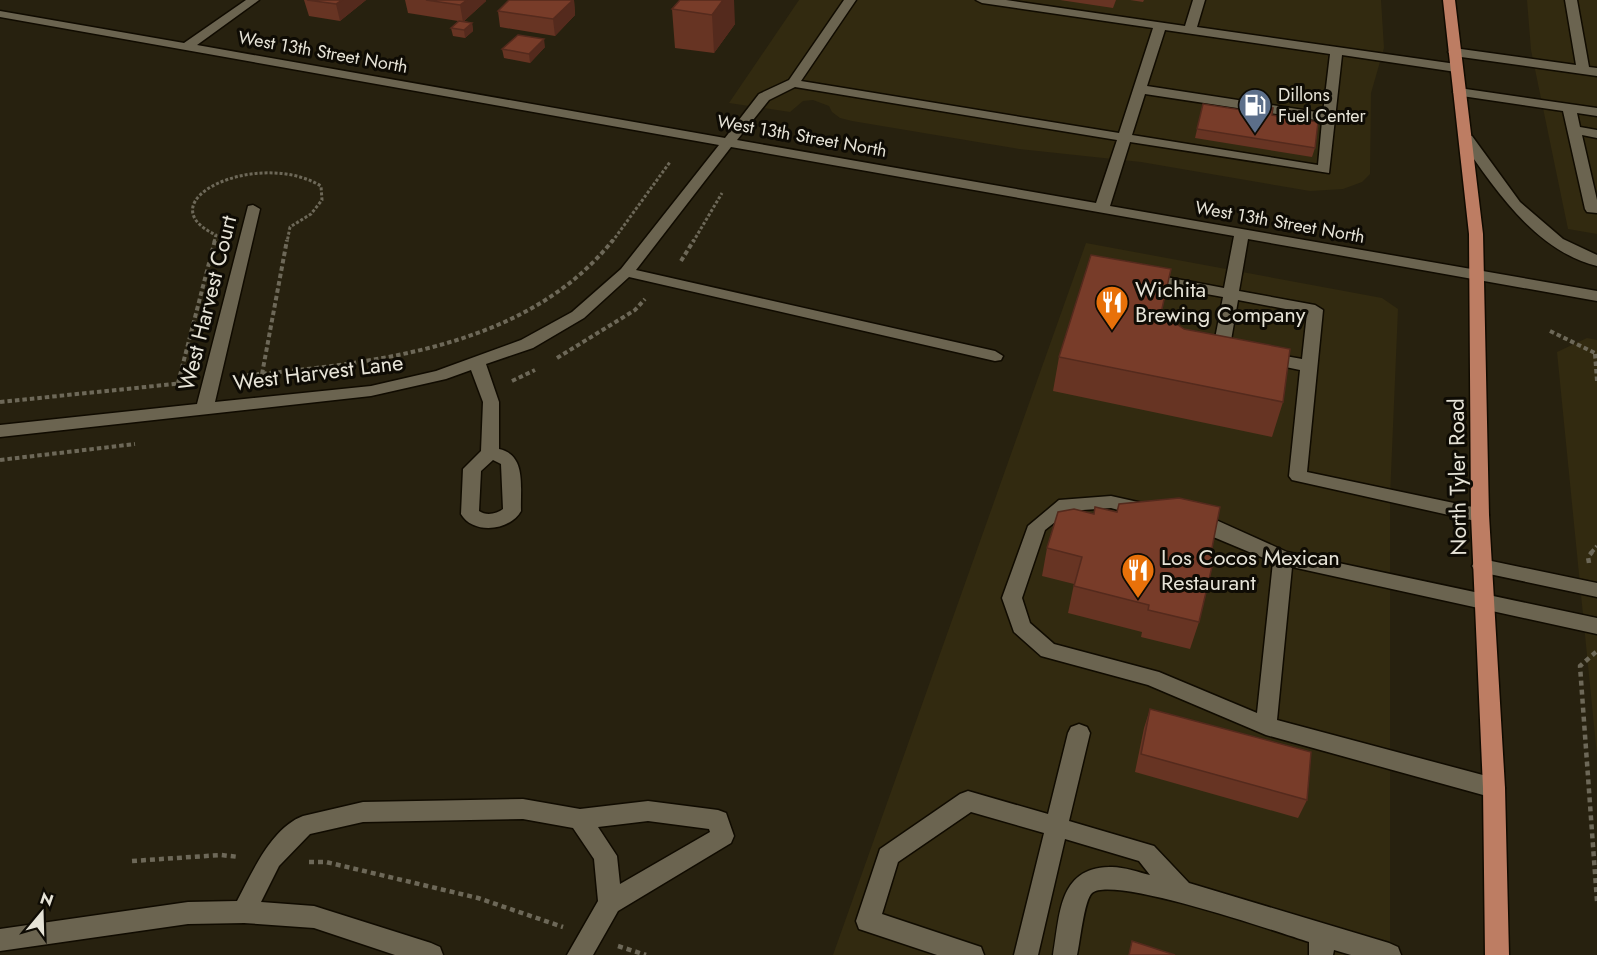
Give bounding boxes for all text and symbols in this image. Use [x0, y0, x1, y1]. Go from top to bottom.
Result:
street label: West 13th Street North [236, 24, 410, 80]
place label: Dillons Fuel Center [1278, 82, 1367, 129]
fuel station icon: Dillons Fuel Center [1237, 87, 1273, 134]
street label: West 13th Street North [715, 108, 889, 164]
street label: West 13th Street North [1193, 194, 1367, 250]
street label: West Harvest Court [170, 211, 244, 394]
place label: Wichita Brewing Company [1135, 273, 1306, 330]
restaurant icon: Wichita Brewing Company [1094, 284, 1130, 331]
street label: West Harvest Lane [231, 346, 405, 398]
street label: North Tyler Road [1440, 398, 1474, 556]
place label: Los Cocos Mexican Restaurant [1161, 541, 1340, 598]
restaurant icon: Los Cocos Mexican Restaurant [1120, 552, 1156, 599]
north arrow [12, 883, 72, 943]
text: N [37, 886, 56, 912]

